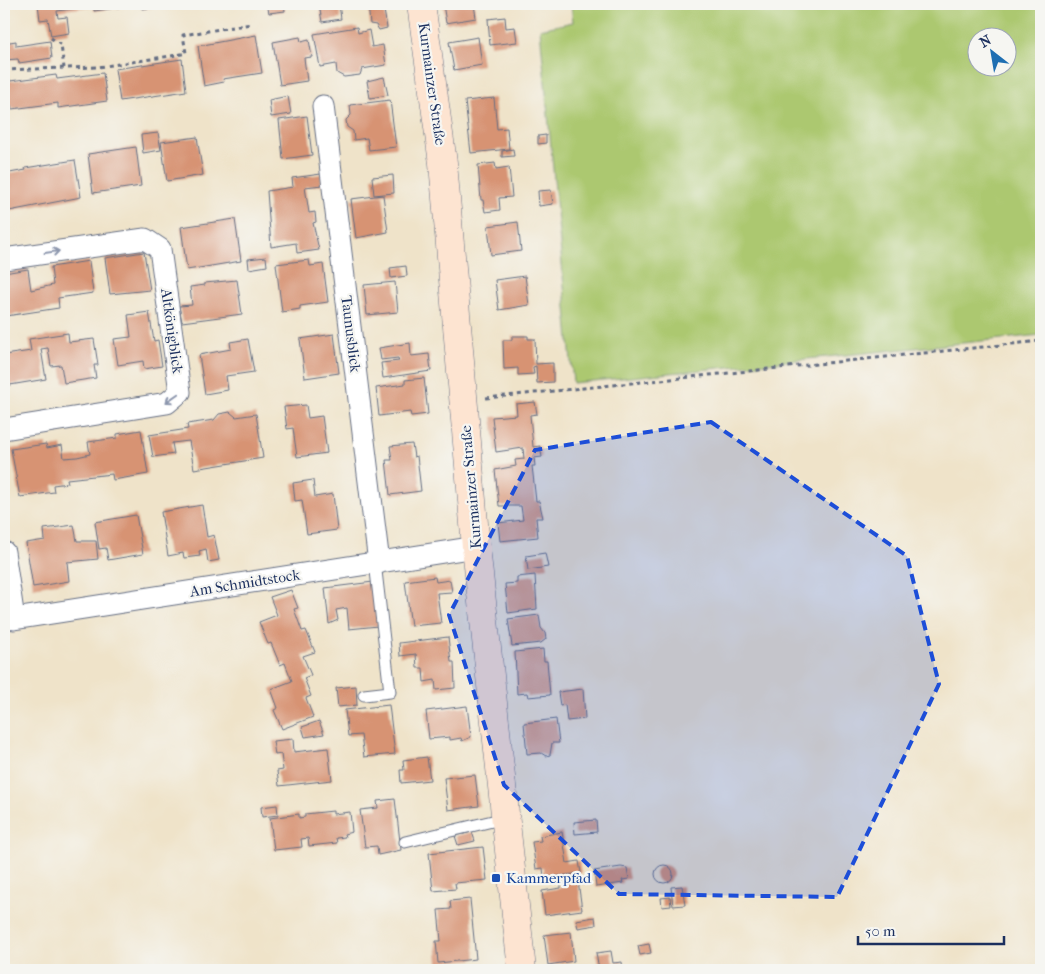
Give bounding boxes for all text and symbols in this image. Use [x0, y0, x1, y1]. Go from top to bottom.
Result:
street label: Kurmainzer Straße [414, 21, 450, 147]
north arrow [968, 28, 1018, 78]
text: N [977, 31, 995, 51]
one-way arrow [44, 247, 60, 257]
street label: Altkönigblick [157, 286, 187, 375]
street label: Taunusblick [337, 295, 365, 374]
one-way arrow [165, 393, 179, 403]
street label: Kurmainzer Straße [457, 424, 485, 549]
street label: Am Schmidtstock [188, 565, 302, 601]
place label: Kammerpfad [506, 869, 592, 887]
marker: Kammerpfad [490, 872, 502, 884]
scale bar [858, 914, 1004, 946]
text: 50 m [865, 922, 896, 940]

